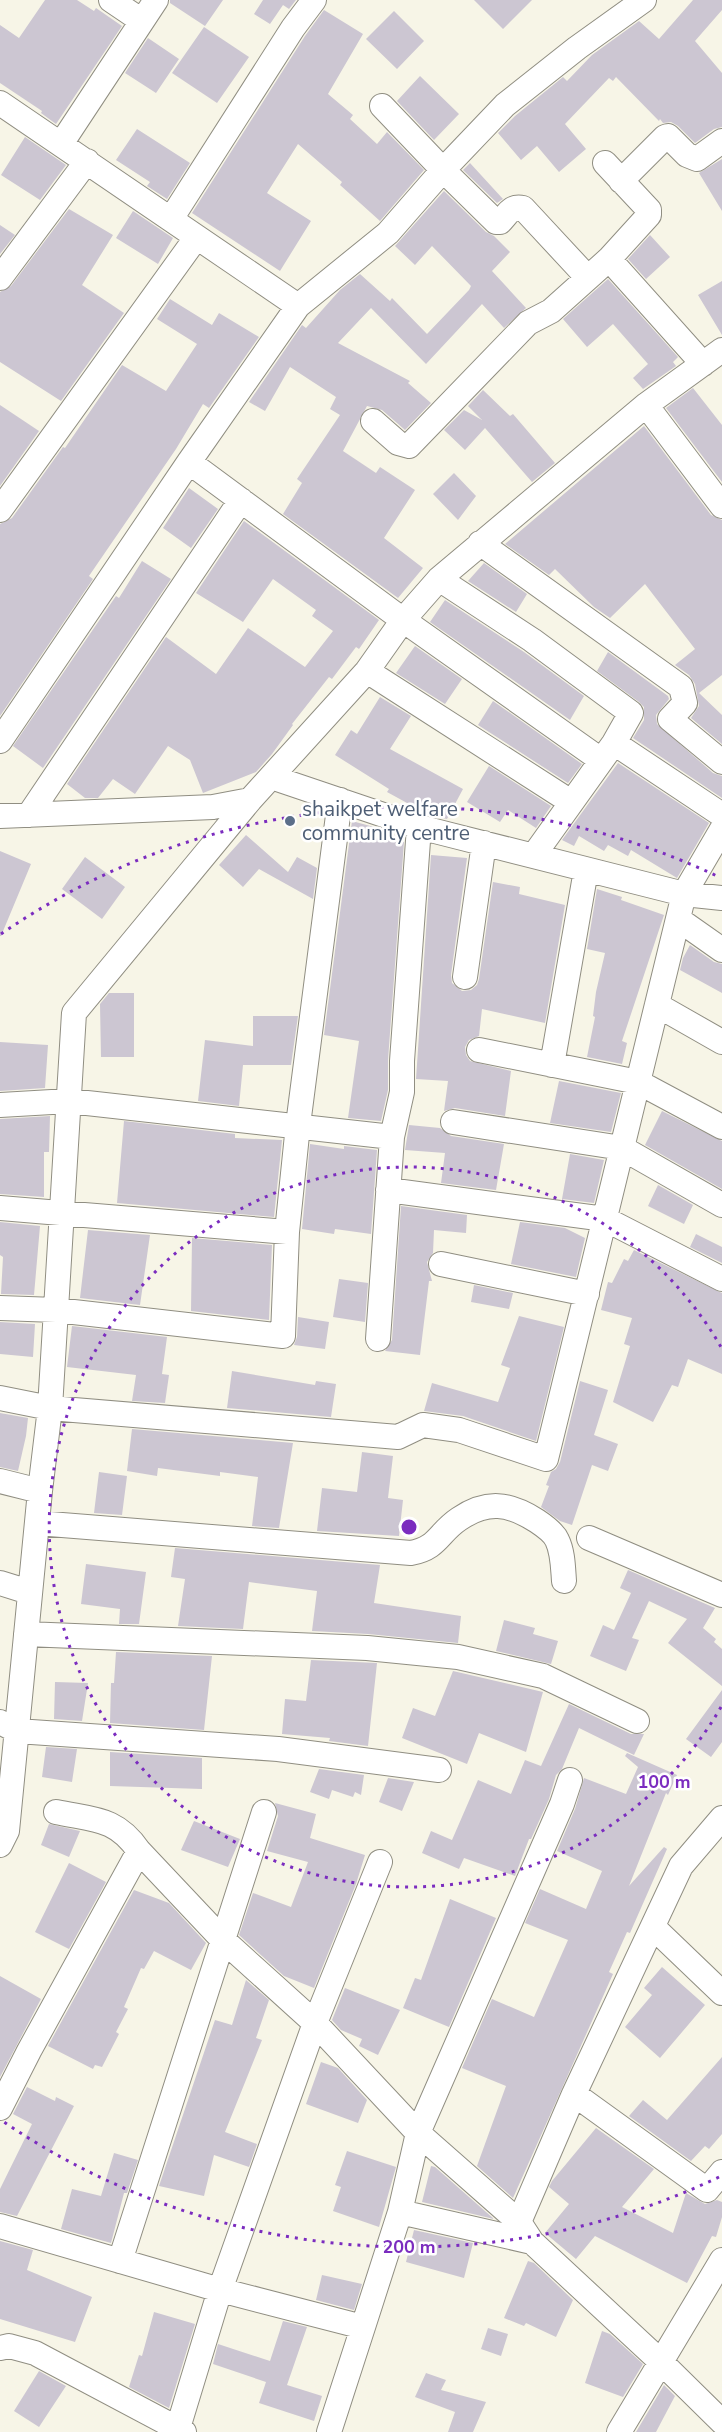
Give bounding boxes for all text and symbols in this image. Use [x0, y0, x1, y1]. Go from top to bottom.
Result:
place label: shaikpet welfare community centre [302, 795, 470, 847]
marker: shaikpet welfare community centre [283, 814, 297, 828]
centre of rings [399, 1517, 419, 1537]
text: 100 m [637, 1770, 691, 1794]
text: 200 m [382, 2235, 436, 2259]

